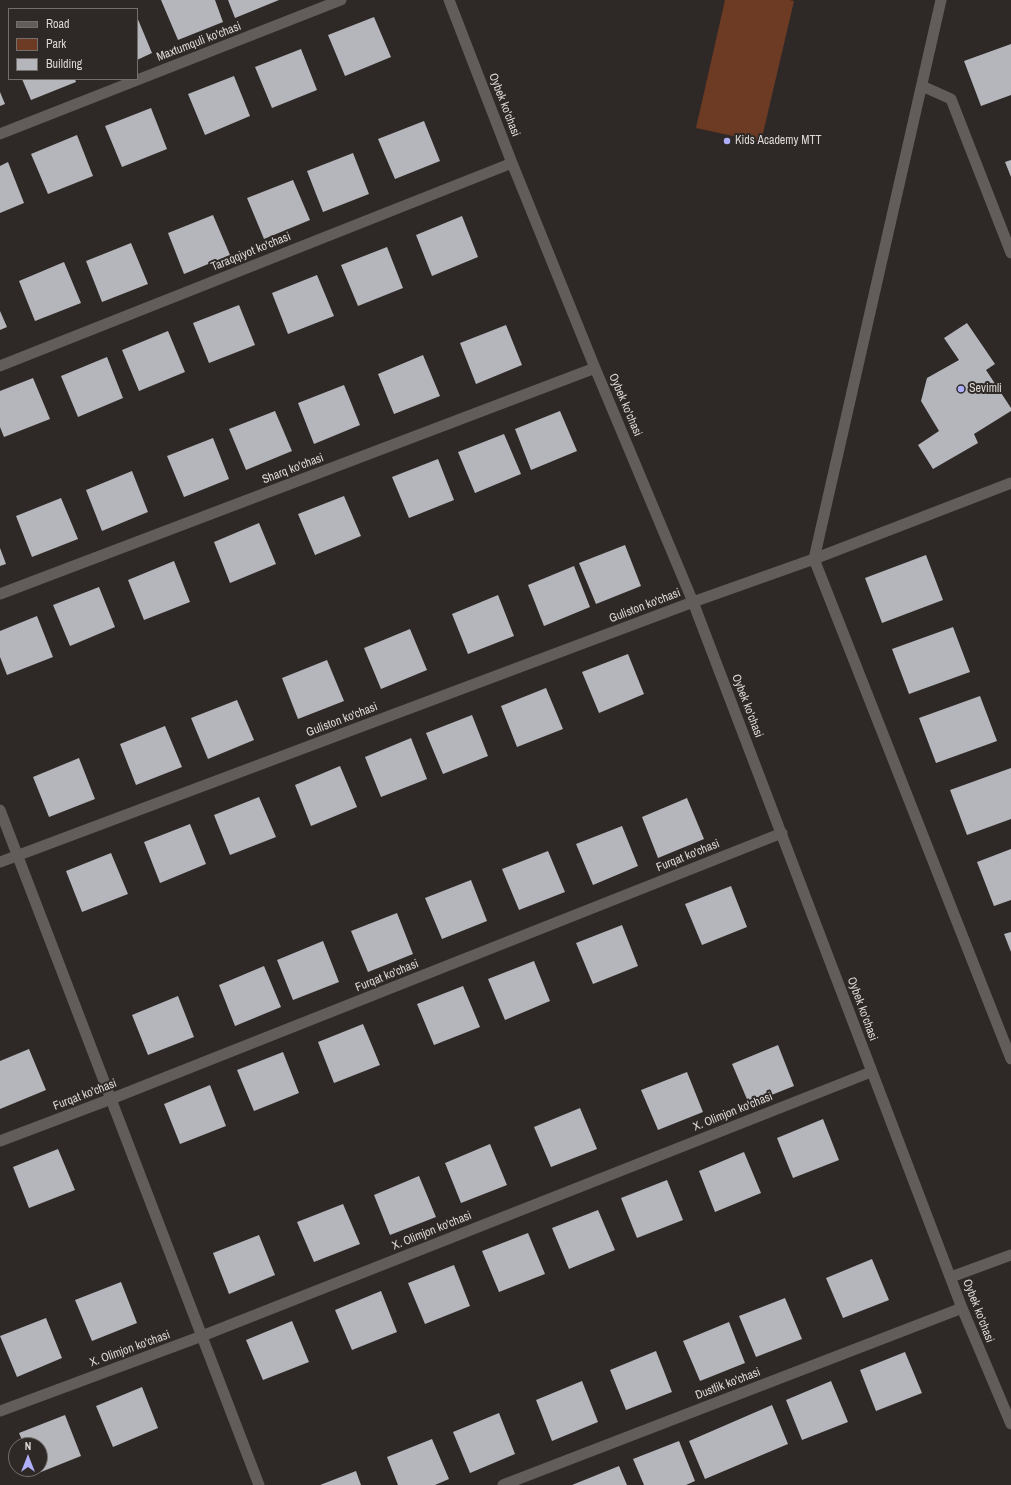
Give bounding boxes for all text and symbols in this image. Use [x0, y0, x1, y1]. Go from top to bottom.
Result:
legend [8, 8, 138, 80]
text: Road [46, 16, 70, 32]
street label: Maxtumquli ko'chasi [155, 19, 243, 65]
text: Park [46, 36, 66, 52]
text: Building [46, 56, 82, 72]
street label: Oybek ko'chasi [485, 71, 523, 139]
place label: Kids Academy MTT [735, 134, 821, 148]
marker: Kids Academy MTT [722, 136, 732, 146]
street label: Taraqqiyot ko'chasi [209, 229, 293, 275]
street label: Oybek ko'chasi [605, 371, 645, 439]
place label: Sevimli [969, 382, 1002, 396]
marker: Sevimli [956, 384, 966, 394]
street label: Sharq ko'chasi [260, 451, 326, 487]
street label: Guliston ko'chasi [607, 586, 683, 626]
street label: Oybek ko'chasi [728, 672, 766, 740]
street label: Guliston ko'chasi [304, 700, 380, 740]
street label: Furqat ko'chasi [654, 837, 722, 875]
street label: Furqat ko'chasi [353, 957, 421, 995]
street label: Oybek ko'chasi [844, 975, 880, 1043]
street label: Furqat ko'chasi [51, 1076, 119, 1114]
street label: X. Olimjon ko'chasi [691, 1090, 775, 1134]
street label: X. Olimjon ko'chasi [390, 1209, 474, 1253]
street label: Oybek ko'chasi [959, 1277, 997, 1345]
street label: X. Olimjon ko'chasi [88, 1328, 172, 1370]
street label: Dustlik ko'chasi [693, 1365, 763, 1403]
north arrow [8, 1437, 48, 1477]
text: N [25, 1439, 31, 1453]

